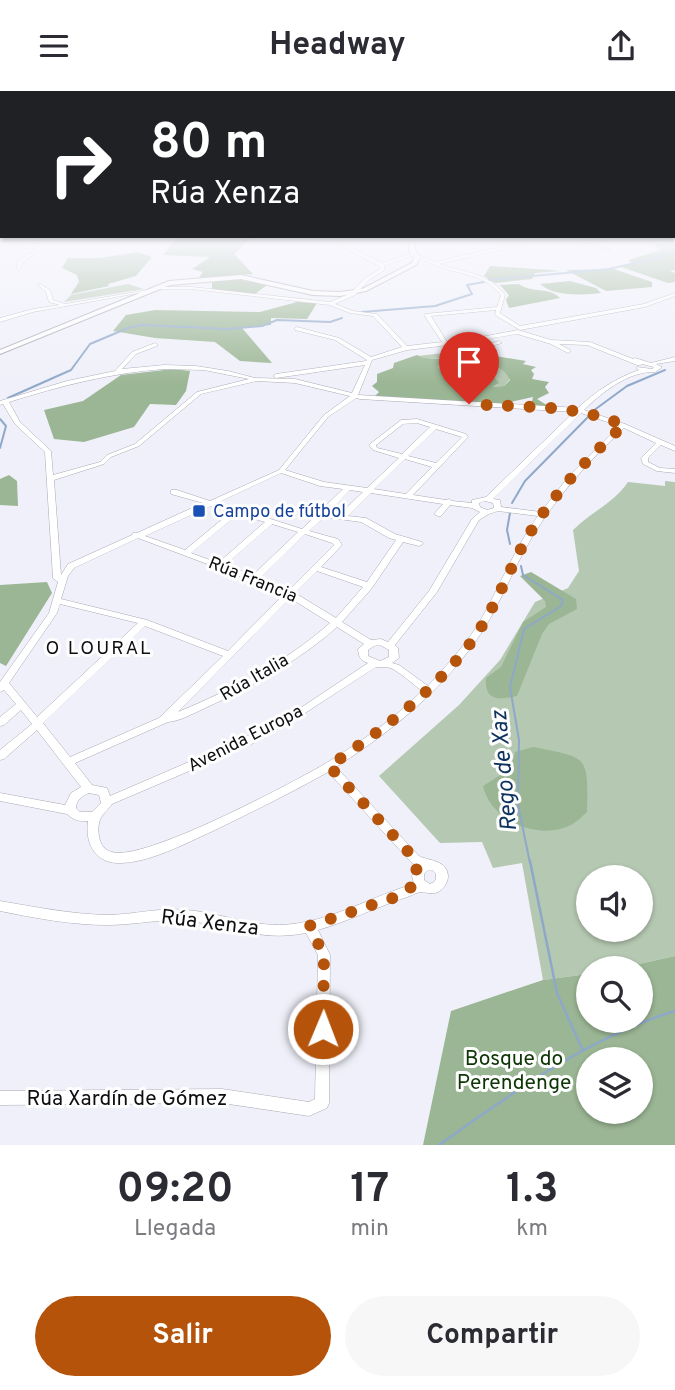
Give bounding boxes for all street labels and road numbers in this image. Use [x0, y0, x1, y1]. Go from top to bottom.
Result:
street label: Rúa Francia [205, 552, 300, 609]
street label: Rúa Italia [216, 649, 293, 707]
street label: Avenida Europa [184, 700, 307, 778]
street label: Rúa Xenza [159, 904, 260, 943]
street label: Rúa Xardín de Gómez [27, 1086, 227, 1113]

